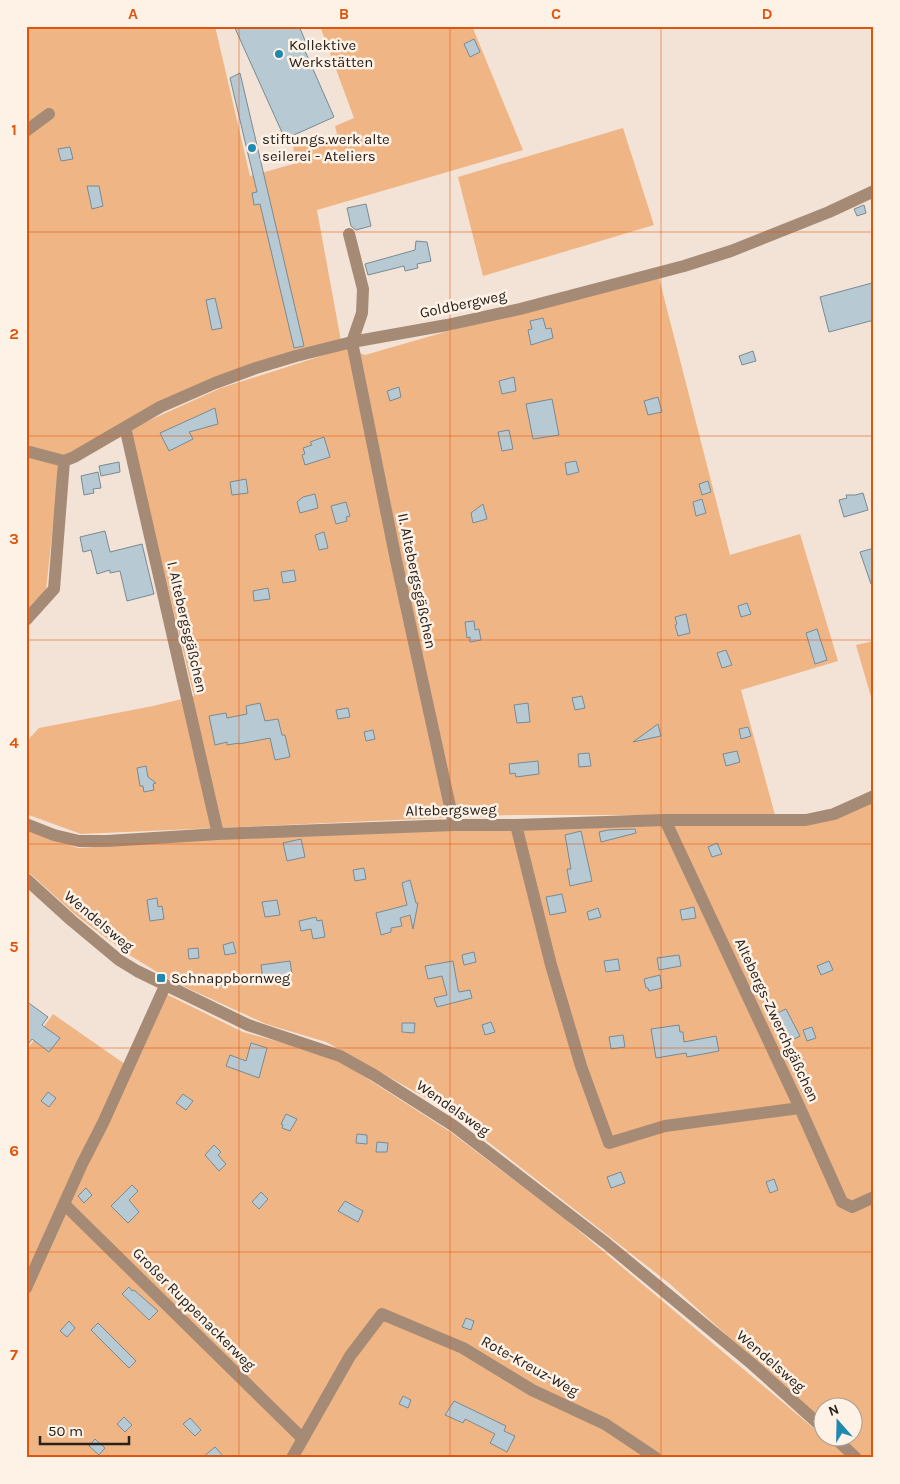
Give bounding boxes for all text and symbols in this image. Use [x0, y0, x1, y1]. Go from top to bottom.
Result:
text: A [128, 4, 138, 23]
text: B [339, 4, 349, 23]
text: C [551, 4, 561, 23]
text: D [762, 4, 773, 23]
place label: Kollektive Werkstätten [289, 36, 373, 71]
marker: Kollektive Werkstätten [273, 48, 285, 60]
text: 1 [11, 120, 17, 139]
place label: stiftungs.werk alte seilerei - Ateliers [262, 130, 390, 165]
marker: stiftungs.werk alte seilerei - Ateliers [246, 142, 258, 154]
street label: Goldbergweg [418, 286, 509, 322]
text: 2 [9, 324, 19, 343]
street label: II. Altebergsgäßchen [394, 511, 440, 651]
text: 3 [9, 529, 19, 548]
street label: I. Altebergsgäßchen [163, 560, 211, 694]
text: 4 [9, 733, 19, 752]
street label: Altebergsweg [405, 800, 497, 820]
street label: Wendelsweg [61, 887, 138, 956]
street label: Altebergs-Zwerchgäßchen [731, 935, 823, 1105]
text: 5 [9, 937, 19, 956]
place label: Schnappbornweg [171, 969, 291, 987]
marker: Schnappbornweg [155, 972, 167, 984]
street label: Wendelsweg [413, 1076, 494, 1140]
text: 6 [9, 1141, 19, 1160]
street label: Großer Ruppenackerweg [129, 1244, 260, 1375]
street label: Wendelsweg [733, 1326, 810, 1396]
street label: Rote-Kreuz-Weg [478, 1332, 582, 1400]
text: 7 [10, 1345, 18, 1364]
north arrow [812, 1396, 862, 1446]
text: N [826, 1401, 841, 1420]
scale bar [40, 1414, 129, 1446]
text: 50 m [48, 1422, 83, 1440]

